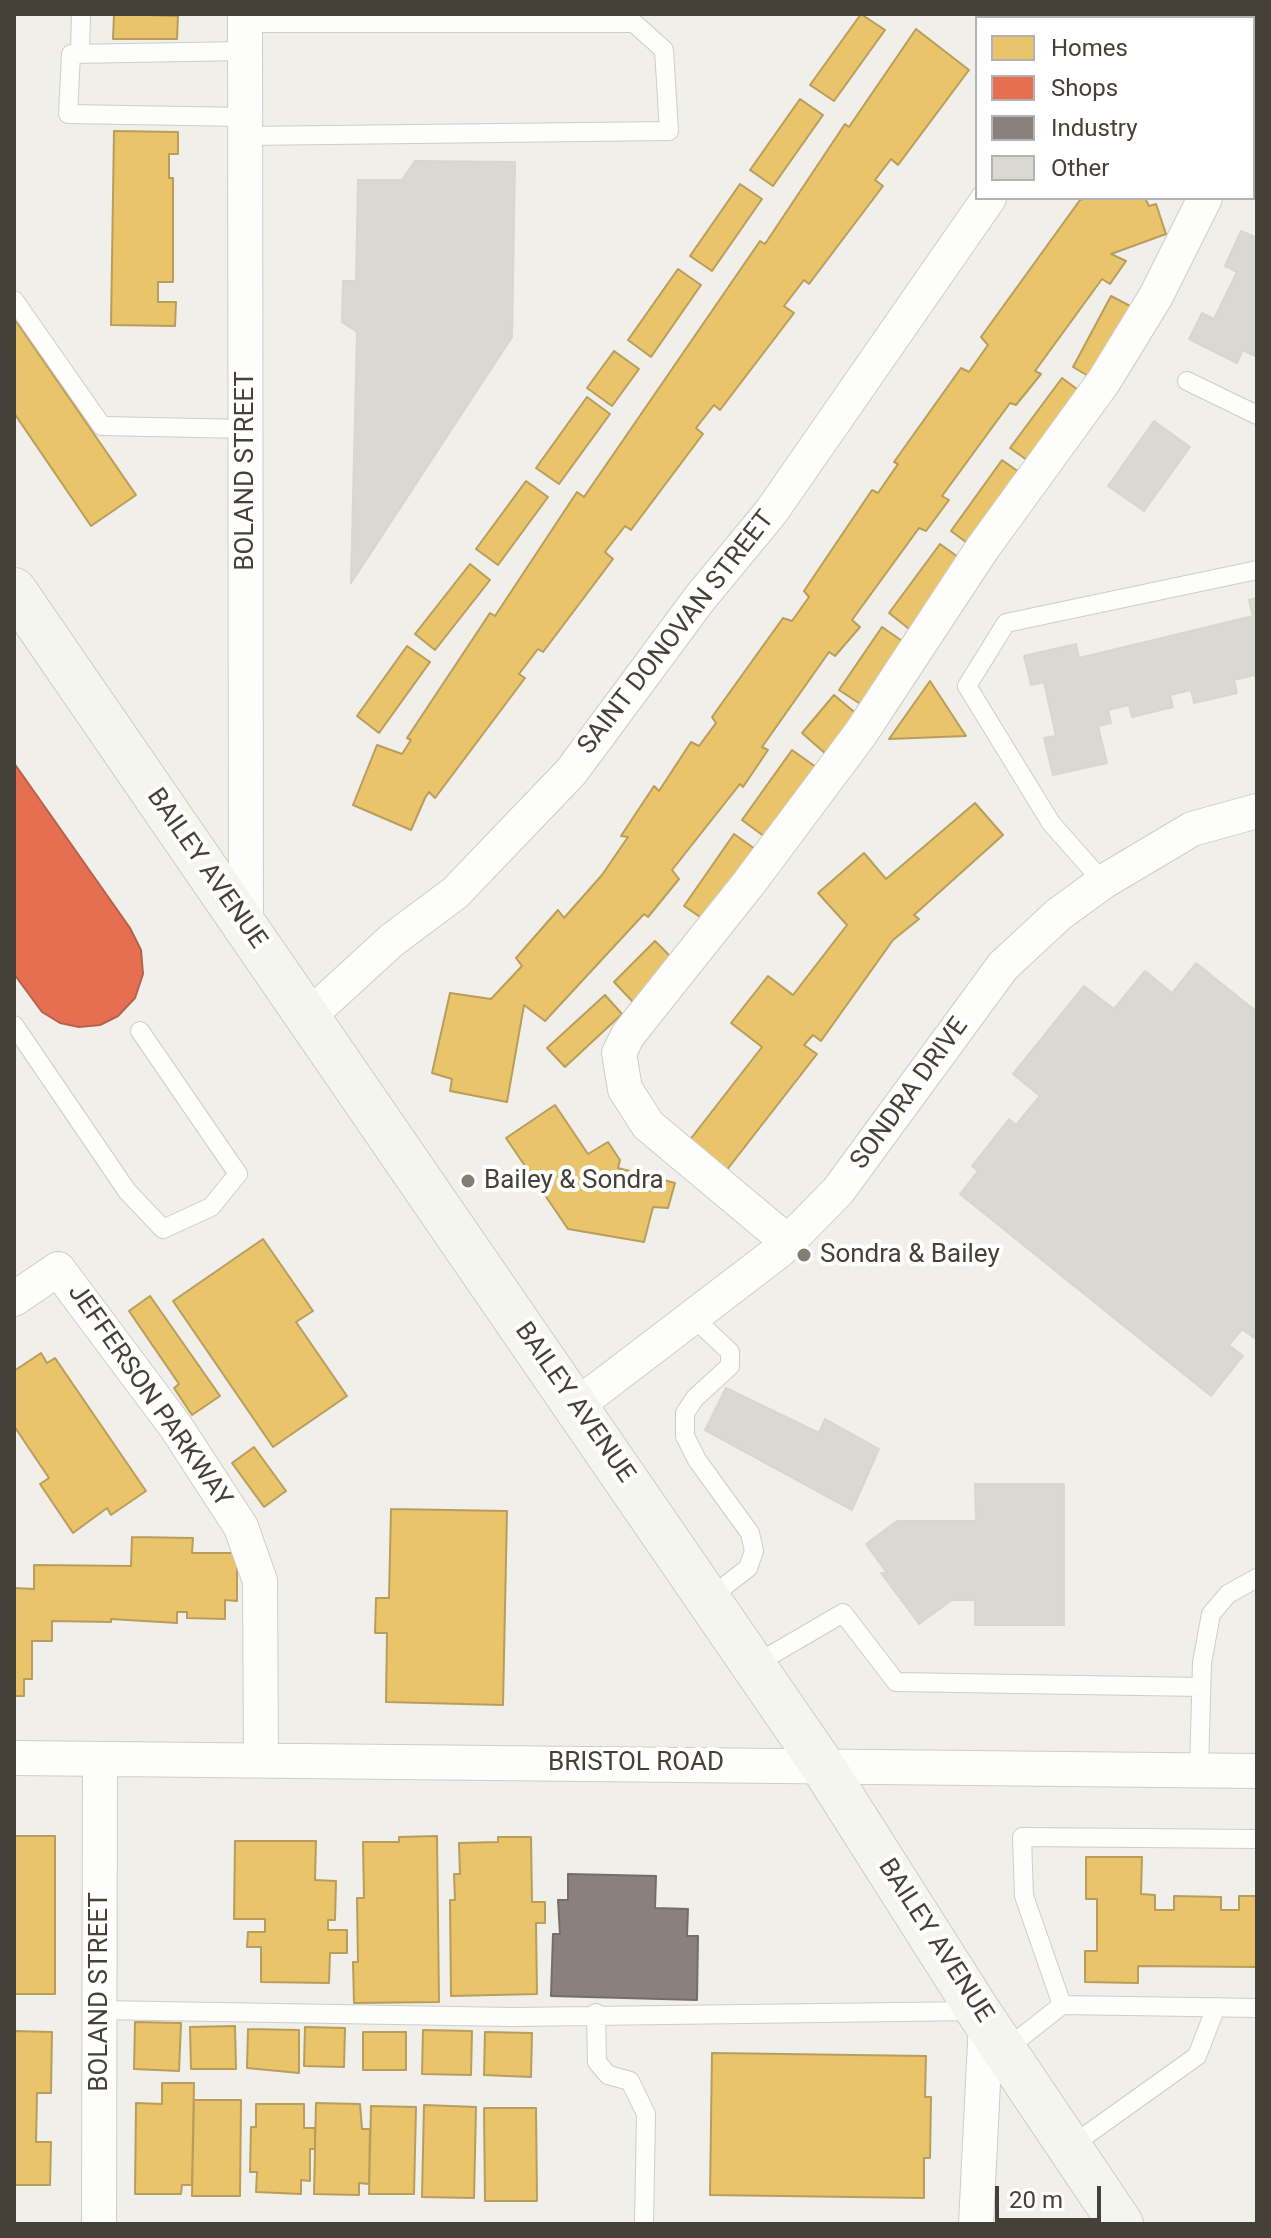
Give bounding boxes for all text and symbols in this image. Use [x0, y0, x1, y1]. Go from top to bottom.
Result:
legend [975, 16, 1255, 200]
text: Homes [1051, 34, 1128, 62]
text: Shops [1051, 74, 1118, 102]
text: Industry [1051, 114, 1137, 142]
text: Other [1051, 154, 1109, 182]
street label: BOLAND STREET [230, 371, 262, 571]
street label: SAINT DONOVAN STREET [572, 505, 782, 761]
street label: BAILEY AVENUE [139, 783, 273, 955]
street label: SONDRA DRIVE [845, 1012, 975, 1176]
place label: Bailey & Sondra [484, 1165, 664, 1197]
marker: Bailey & Sondra [459, 1172, 477, 1190]
place label: Sondra & Bailey [820, 1239, 1000, 1271]
marker: Sondra & Bailey [795, 1246, 813, 1264]
street label: JEFFERSON PARKWAY [60, 1279, 238, 1513]
street label: BAILEY AVENUE [507, 1317, 641, 1489]
street label: BRISTOL ROAD [548, 1747, 724, 1779]
street label: BAILEY AVENUE [871, 1853, 999, 2029]
street label: BOLAND STREET [84, 1892, 116, 2092]
scale bar [999, 2170, 1105, 2220]
text: 20 m [1009, 2186, 1063, 2214]

